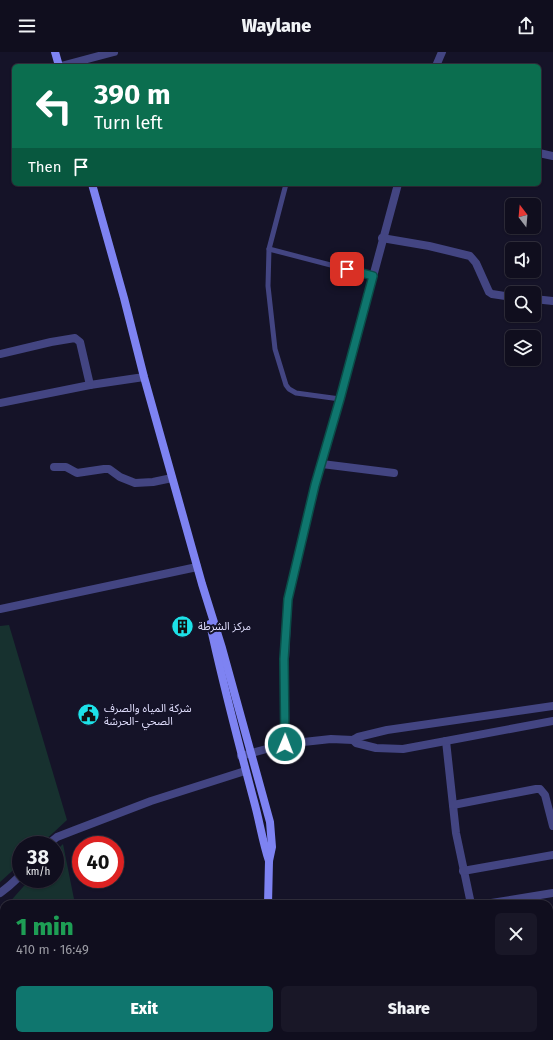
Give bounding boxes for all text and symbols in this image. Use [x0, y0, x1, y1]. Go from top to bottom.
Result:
icon: menu [16, 15, 38, 37]
text: Waylane [242, 15, 311, 37]
icon: share [515, 15, 537, 37]
text: 390 m [94, 78, 171, 111]
icon: left [28, 80, 80, 132]
text: Turn left [94, 112, 163, 134]
icon: arrive [70, 156, 92, 178]
text: Then [28, 158, 62, 176]
north arrow [505, 198, 541, 234]
map controls [505, 198, 541, 366]
button: sound [505, 242, 541, 278]
pin [330, 252, 364, 286]
icon: arrive [336, 258, 358, 280]
button: search [505, 286, 541, 322]
button: layers [505, 330, 541, 366]
building icon: مركز الشرطة [169, 613, 195, 639]
place label: مركز الشرطة [198, 620, 251, 633]
public building icon: شركة المياه والصرف الصحي -الحرشة [76, 701, 102, 727]
place label: شركة المياه والصرف الصحي -الحرشة [104, 702, 192, 730]
position arrow [264, 723, 306, 765]
speed limit sign: 40 [72, 836, 124, 888]
text: 38 [27, 845, 49, 869]
text: km/h [26, 866, 50, 878]
text: 1 min [16, 913, 74, 941]
button: close [495, 913, 537, 955]
text: 410 m · 16:49 [16, 942, 89, 957]
button: Exit [16, 986, 273, 1032]
button: Share [281, 986, 537, 1032]

